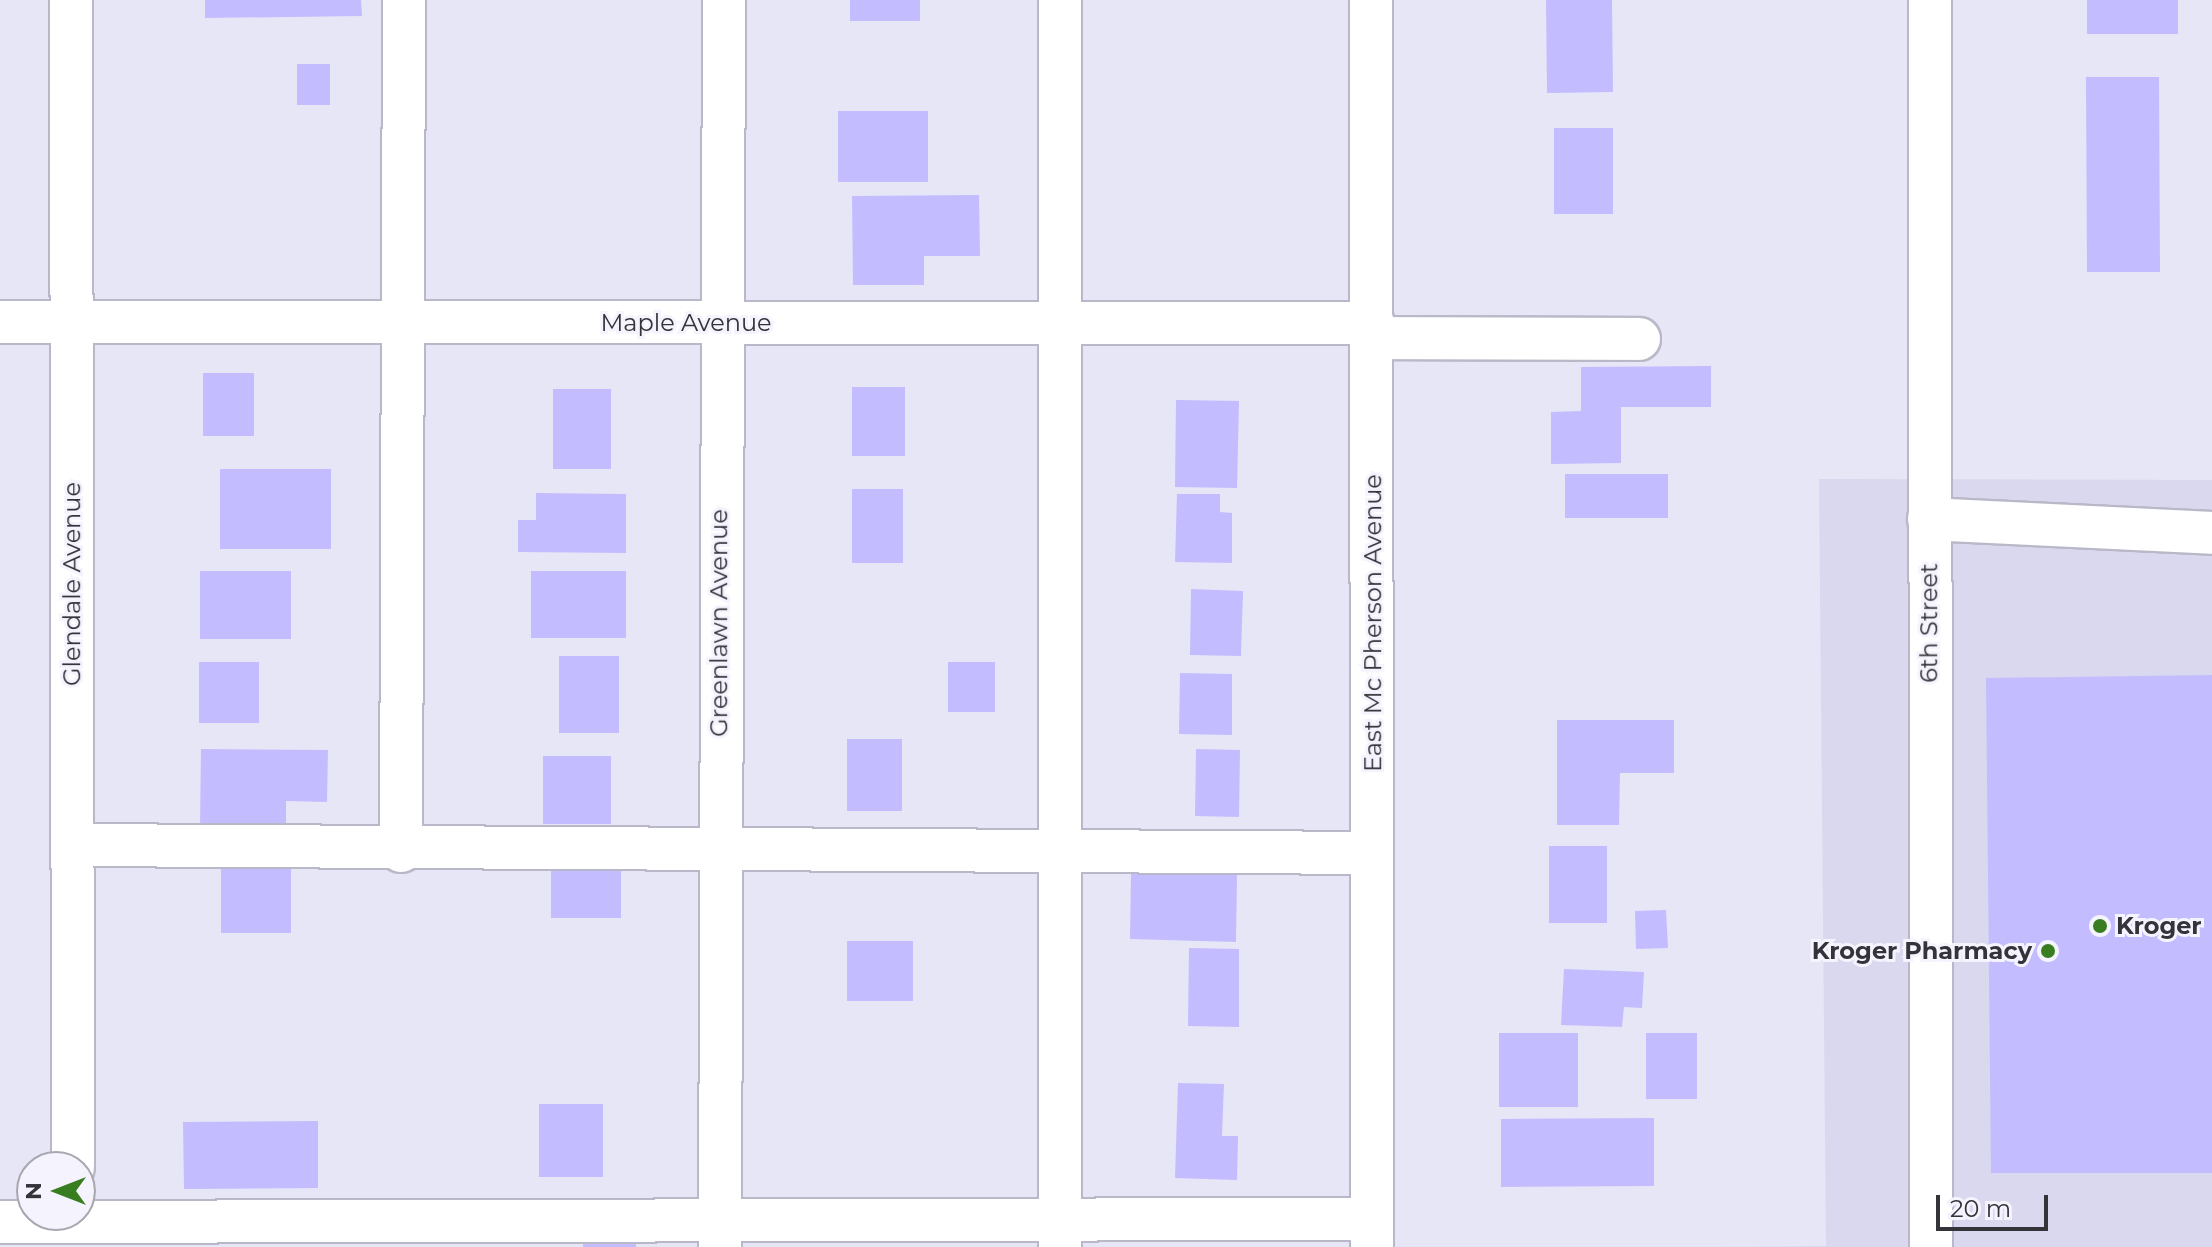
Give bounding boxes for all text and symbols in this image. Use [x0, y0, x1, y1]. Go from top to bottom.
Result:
street label: Maple Avenue [600, 309, 772, 337]
street label: East Mc Pherson Avenue [1359, 474, 1387, 772]
street label: Glendale Avenue [58, 482, 86, 686]
street label: Greenlawn Avenue [705, 509, 733, 737]
street label: 6th Street [1915, 563, 1943, 683]
place label: Kroger [2116, 912, 2202, 940]
marker: Kroger [2091, 917, 2109, 935]
place label: Kroger Pharmacy [1812, 937, 2032, 965]
marker: Kroger Pharmacy [2039, 942, 2057, 960]
north arrow [16, 1151, 96, 1231]
scale bar [1940, 1179, 2052, 1229]
text: N [20, 1182, 47, 1200]
text: 20 m [1950, 1194, 2011, 1223]

